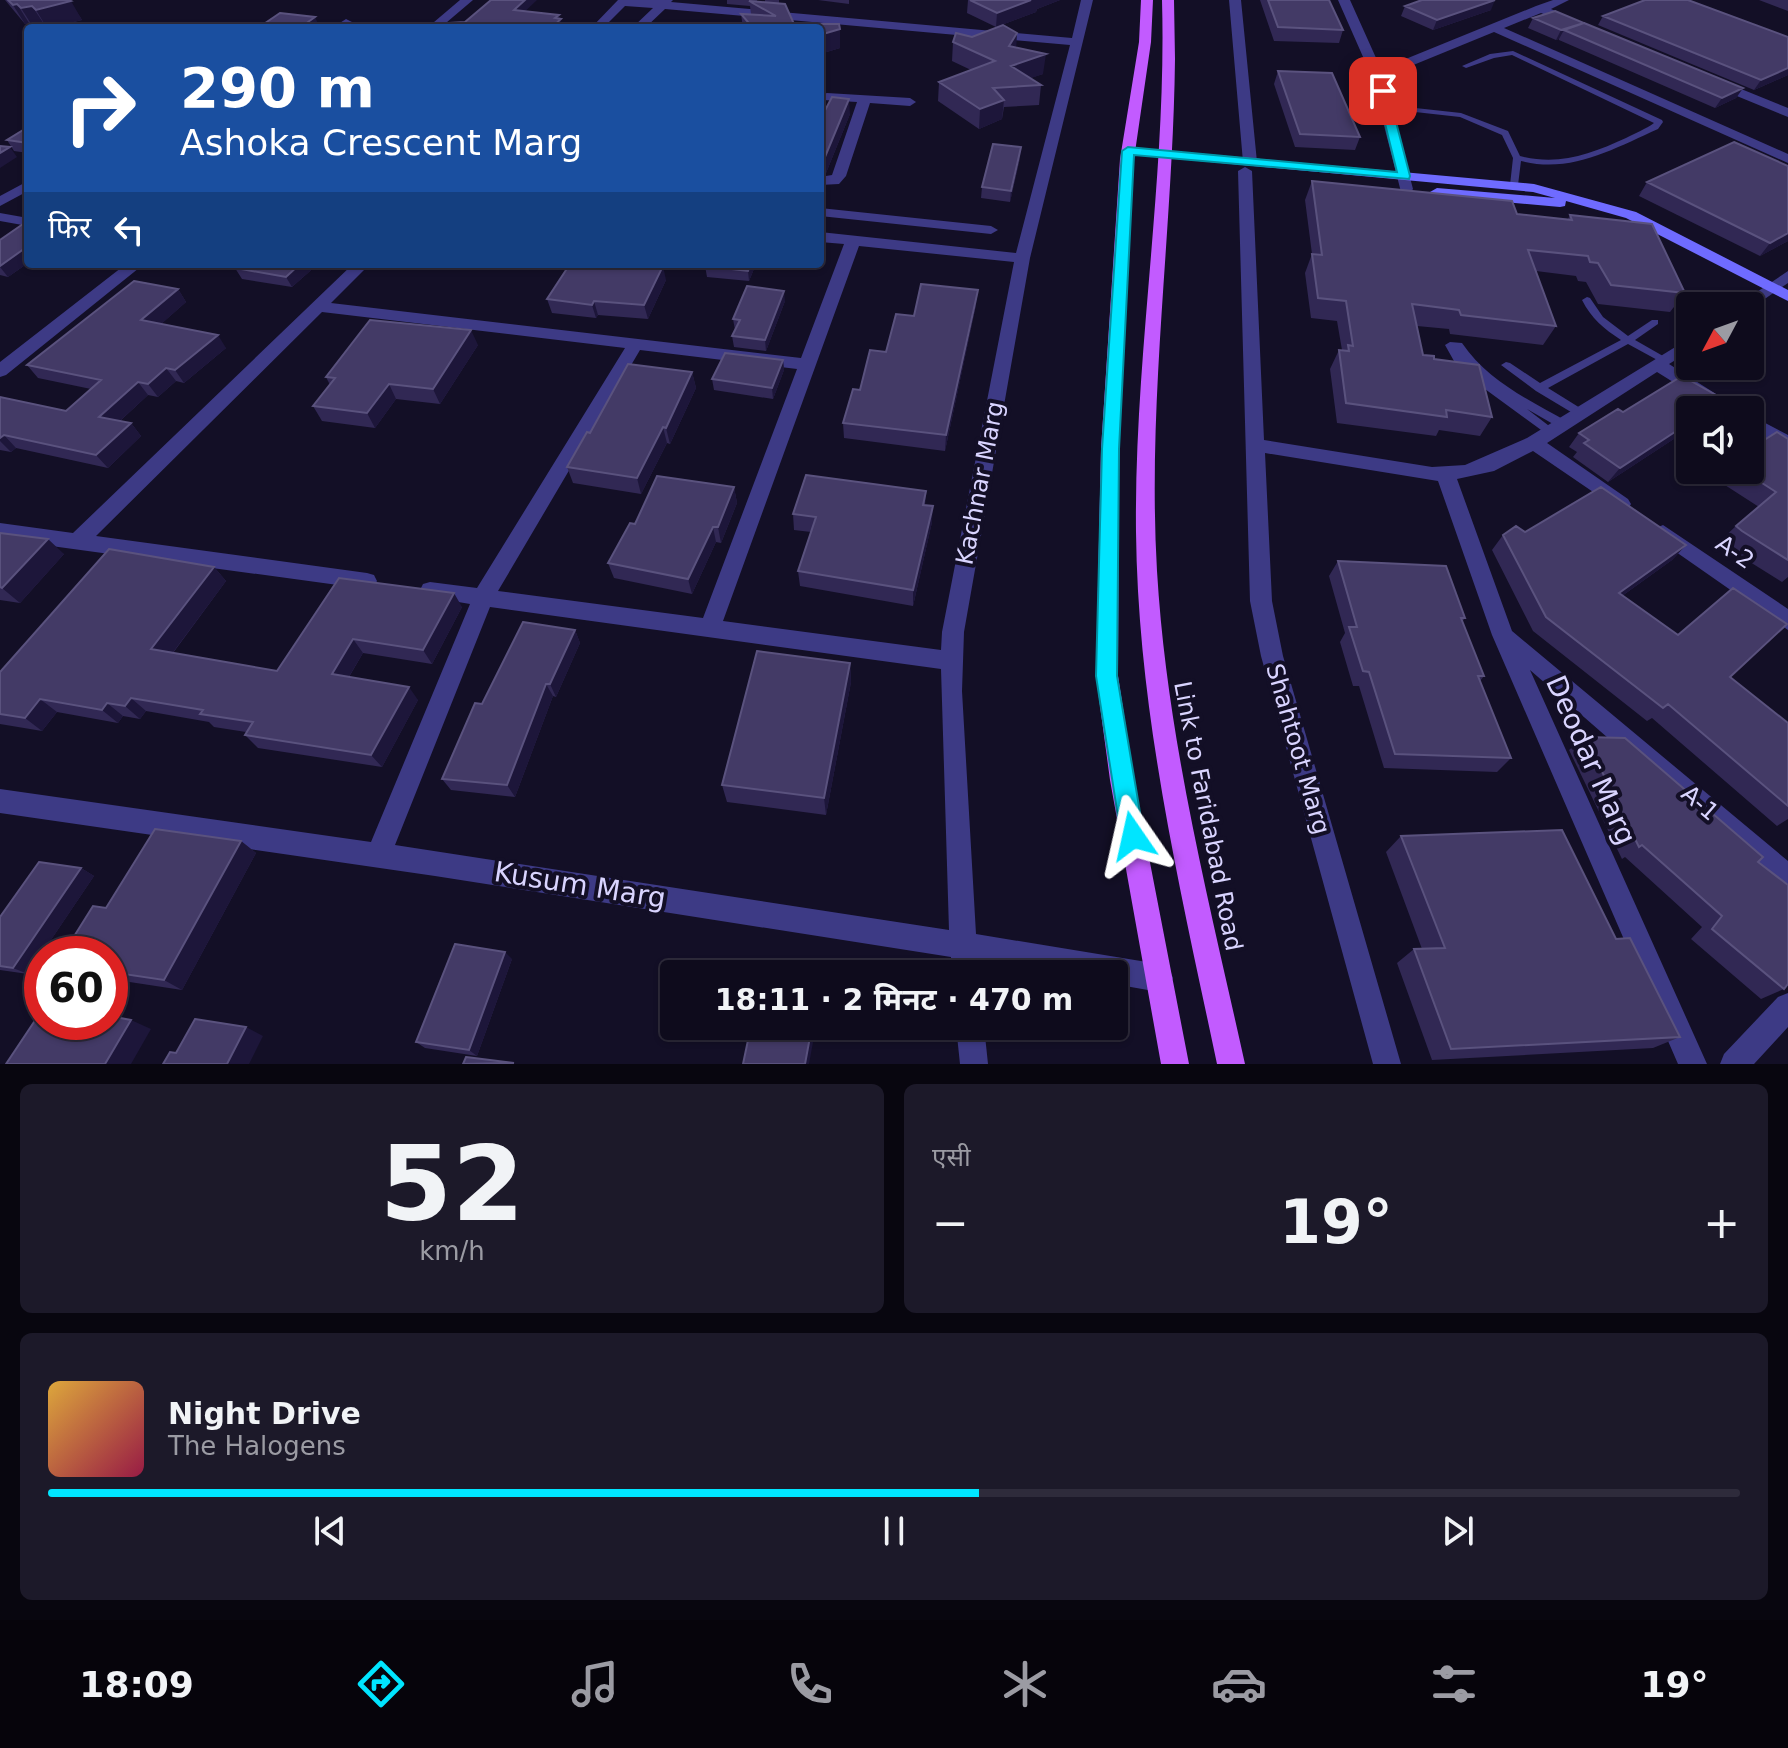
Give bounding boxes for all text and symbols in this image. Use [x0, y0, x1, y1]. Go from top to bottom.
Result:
text: 290 m [180, 55, 375, 120]
icon: right [48, 56, 152, 160]
pin [1349, 57, 1417, 125]
icon: arrive [1361, 69, 1405, 113]
text: Ashoka Crescent Marg [180, 122, 582, 163]
icon: left [107, 208, 151, 252]
text: फिर [48, 210, 91, 245]
north arrow [1676, 292, 1764, 380]
map controls [1676, 292, 1764, 484]
button: sound [1676, 396, 1764, 484]
street label: Kachnar Marg [950, 399, 1010, 567]
street label: A-2 [1711, 529, 1759, 575]
street label: Shahtoot Marg [1260, 660, 1336, 838]
street label: Deodar Marg [1539, 670, 1643, 850]
street label: Link to Faridabad Road [1168, 679, 1248, 953]
street label: A-1 [1676, 779, 1724, 827]
position arrow [1091, 794, 1175, 878]
street label: Kusum Marg [492, 855, 668, 915]
speed limit sign: 60 [24, 936, 128, 1040]
text: 18:11 · 2 मिनट · 470 m [715, 982, 1073, 1017]
text: 52 [380, 1123, 524, 1245]
text: एसी [932, 1142, 971, 1172]
text: 19° [1279, 1187, 1393, 1257]
text: − [932, 1197, 969, 1248]
text: + [1703, 1197, 1740, 1248]
text: km/h [419, 1236, 485, 1266]
text: Night Drive [168, 1396, 361, 1431]
text: The Halogens [168, 1431, 346, 1461]
icon: previous [308, 1509, 352, 1553]
icon: pause [872, 1509, 916, 1553]
icon: next [1436, 1509, 1480, 1553]
icon: directions [353, 1656, 409, 1712]
icon: music [567, 1656, 623, 1712]
icon: phone [782, 1656, 838, 1712]
icon: climate [997, 1656, 1053, 1712]
icon: car [1211, 1656, 1267, 1712]
icon: filters [1426, 1656, 1482, 1712]
text: 18:09 [79, 1664, 194, 1705]
text: 19° [1641, 1664, 1709, 1705]

